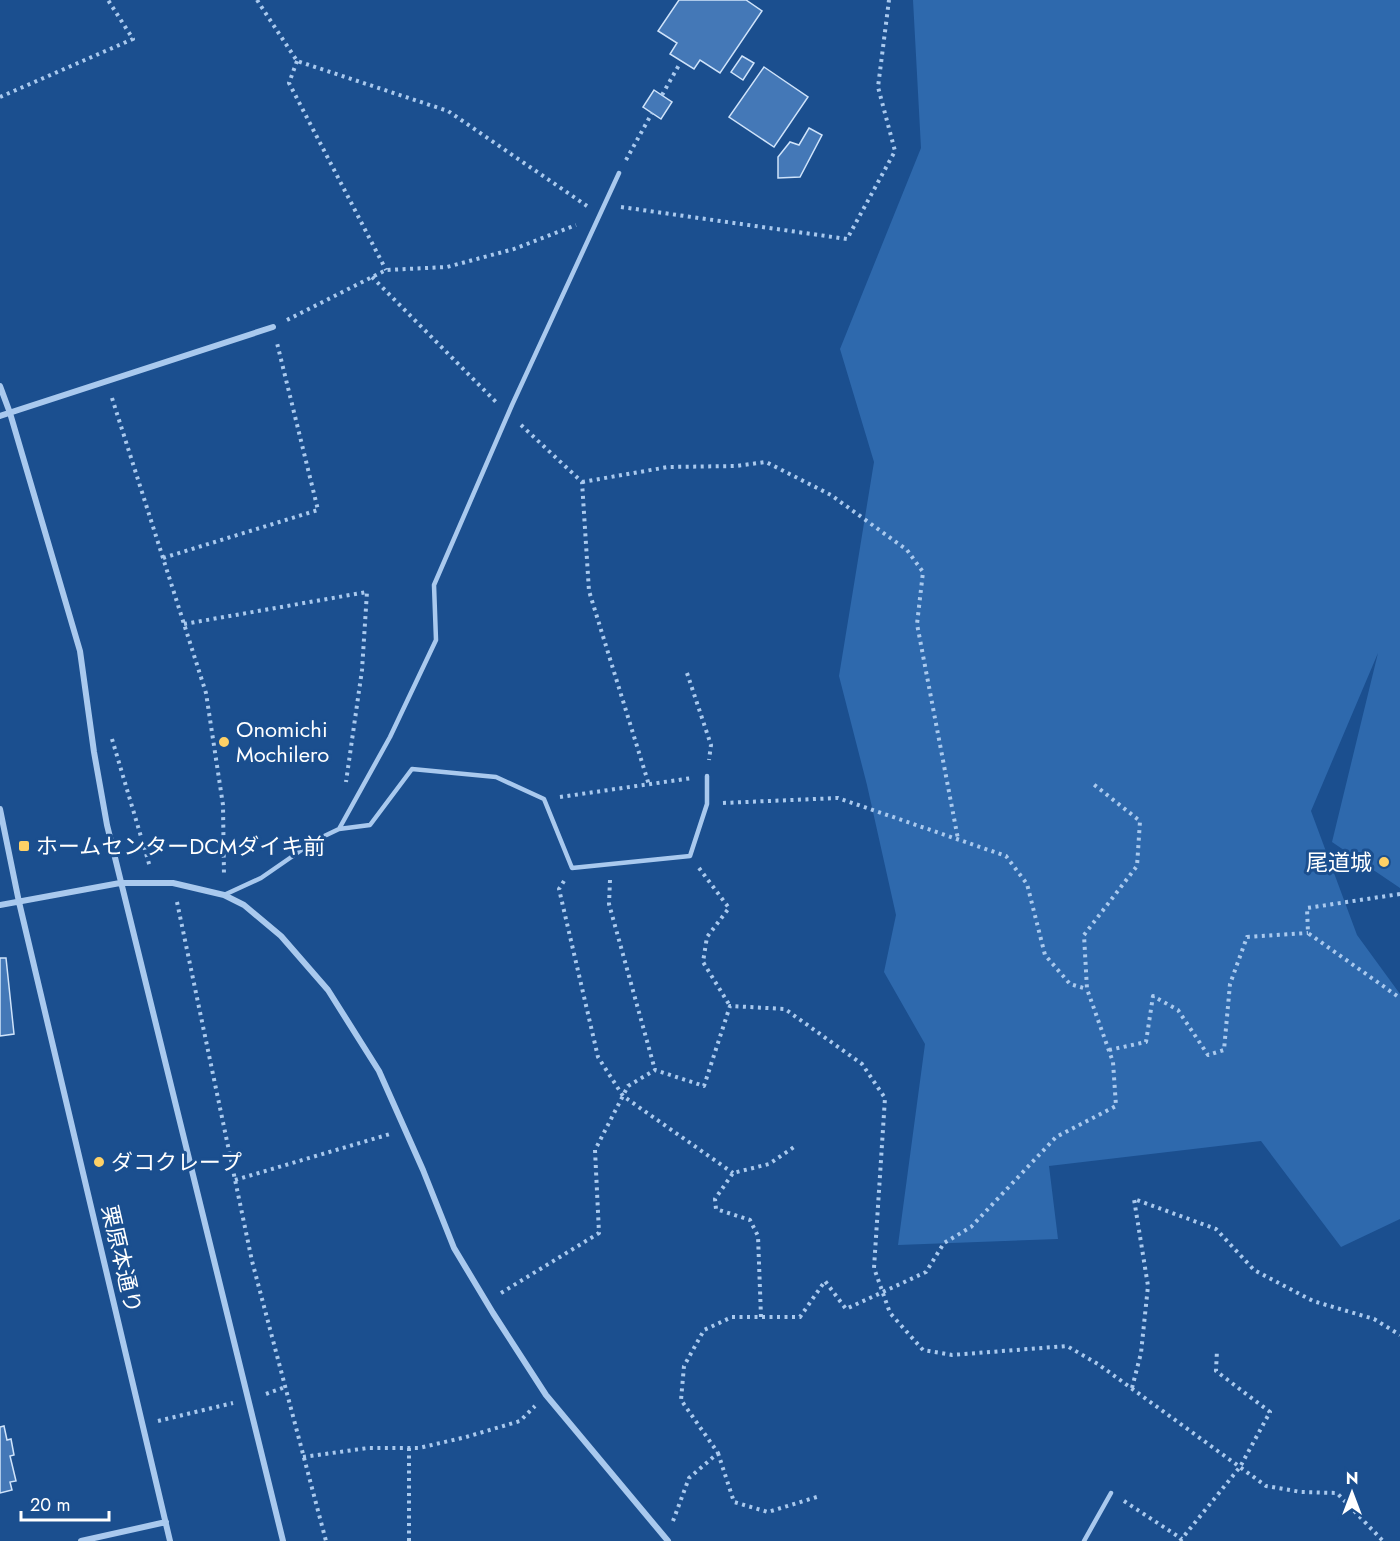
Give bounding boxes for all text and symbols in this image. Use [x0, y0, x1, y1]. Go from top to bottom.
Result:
place label: Onomichi Mochilero [236, 713, 329, 770]
marker: Onomichi Mochilero [217, 735, 231, 749]
place label: ホームセンターDCMダイキ前 [36, 830, 325, 862]
marker: ホームセンターDCMダイキ前 [17, 839, 31, 853]
place label: 尾道城 [1306, 846, 1372, 878]
marker: 尾道城 [1377, 855, 1391, 869]
place label: ダコクレープ [111, 1146, 242, 1178]
marker: ダコクレープ [92, 1155, 106, 1169]
street label: 栗原本通り [94, 1202, 150, 1316]
north arrow [1322, 1463, 1382, 1523]
text: N [1346, 1467, 1358, 1490]
scale bar [21, 1484, 110, 1522]
text: 20 m [30, 1492, 70, 1518]

